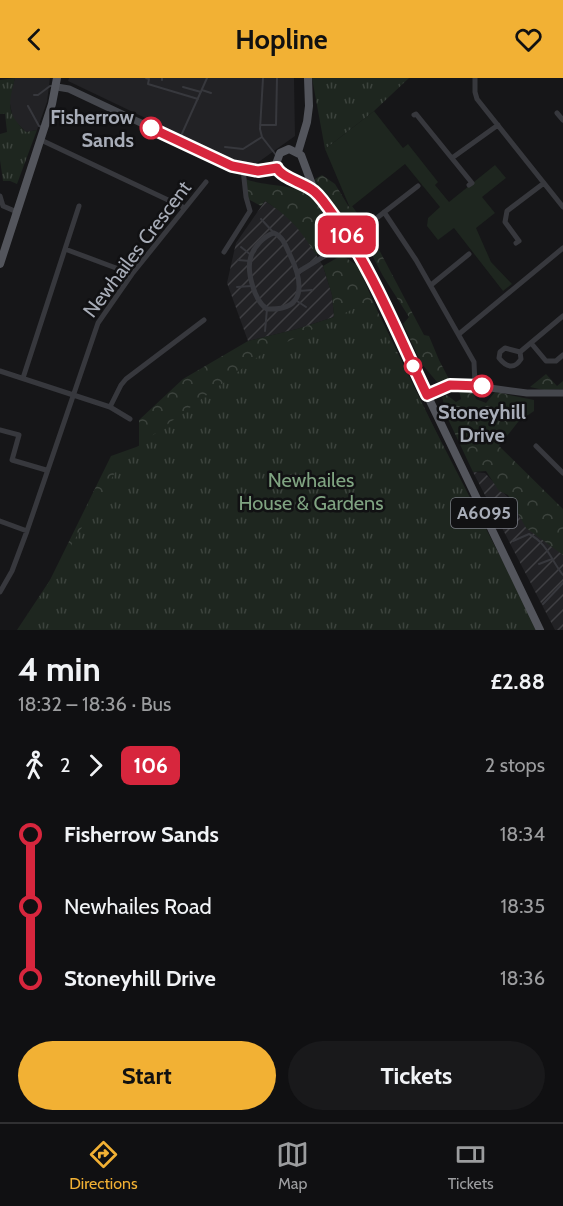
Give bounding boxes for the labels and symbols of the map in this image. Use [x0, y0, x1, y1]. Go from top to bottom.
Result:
place label: Fisherrow Sands [50, 105, 134, 152]
marker: Fisherrow Sands [140, 117, 162, 139]
street label: Newhailes Crescent [78, 176, 196, 322]
line badge: 106 [312, 216, 382, 254]
unlabelled marker [404, 357, 422, 375]
marker: Stoneyhill Drive [471, 375, 493, 397]
place label: Stoneyhill Drive [438, 400, 526, 447]
park label: Newhailes House & Gardens [239, 468, 383, 515]
road number: A6095 [451, 498, 517, 528]

